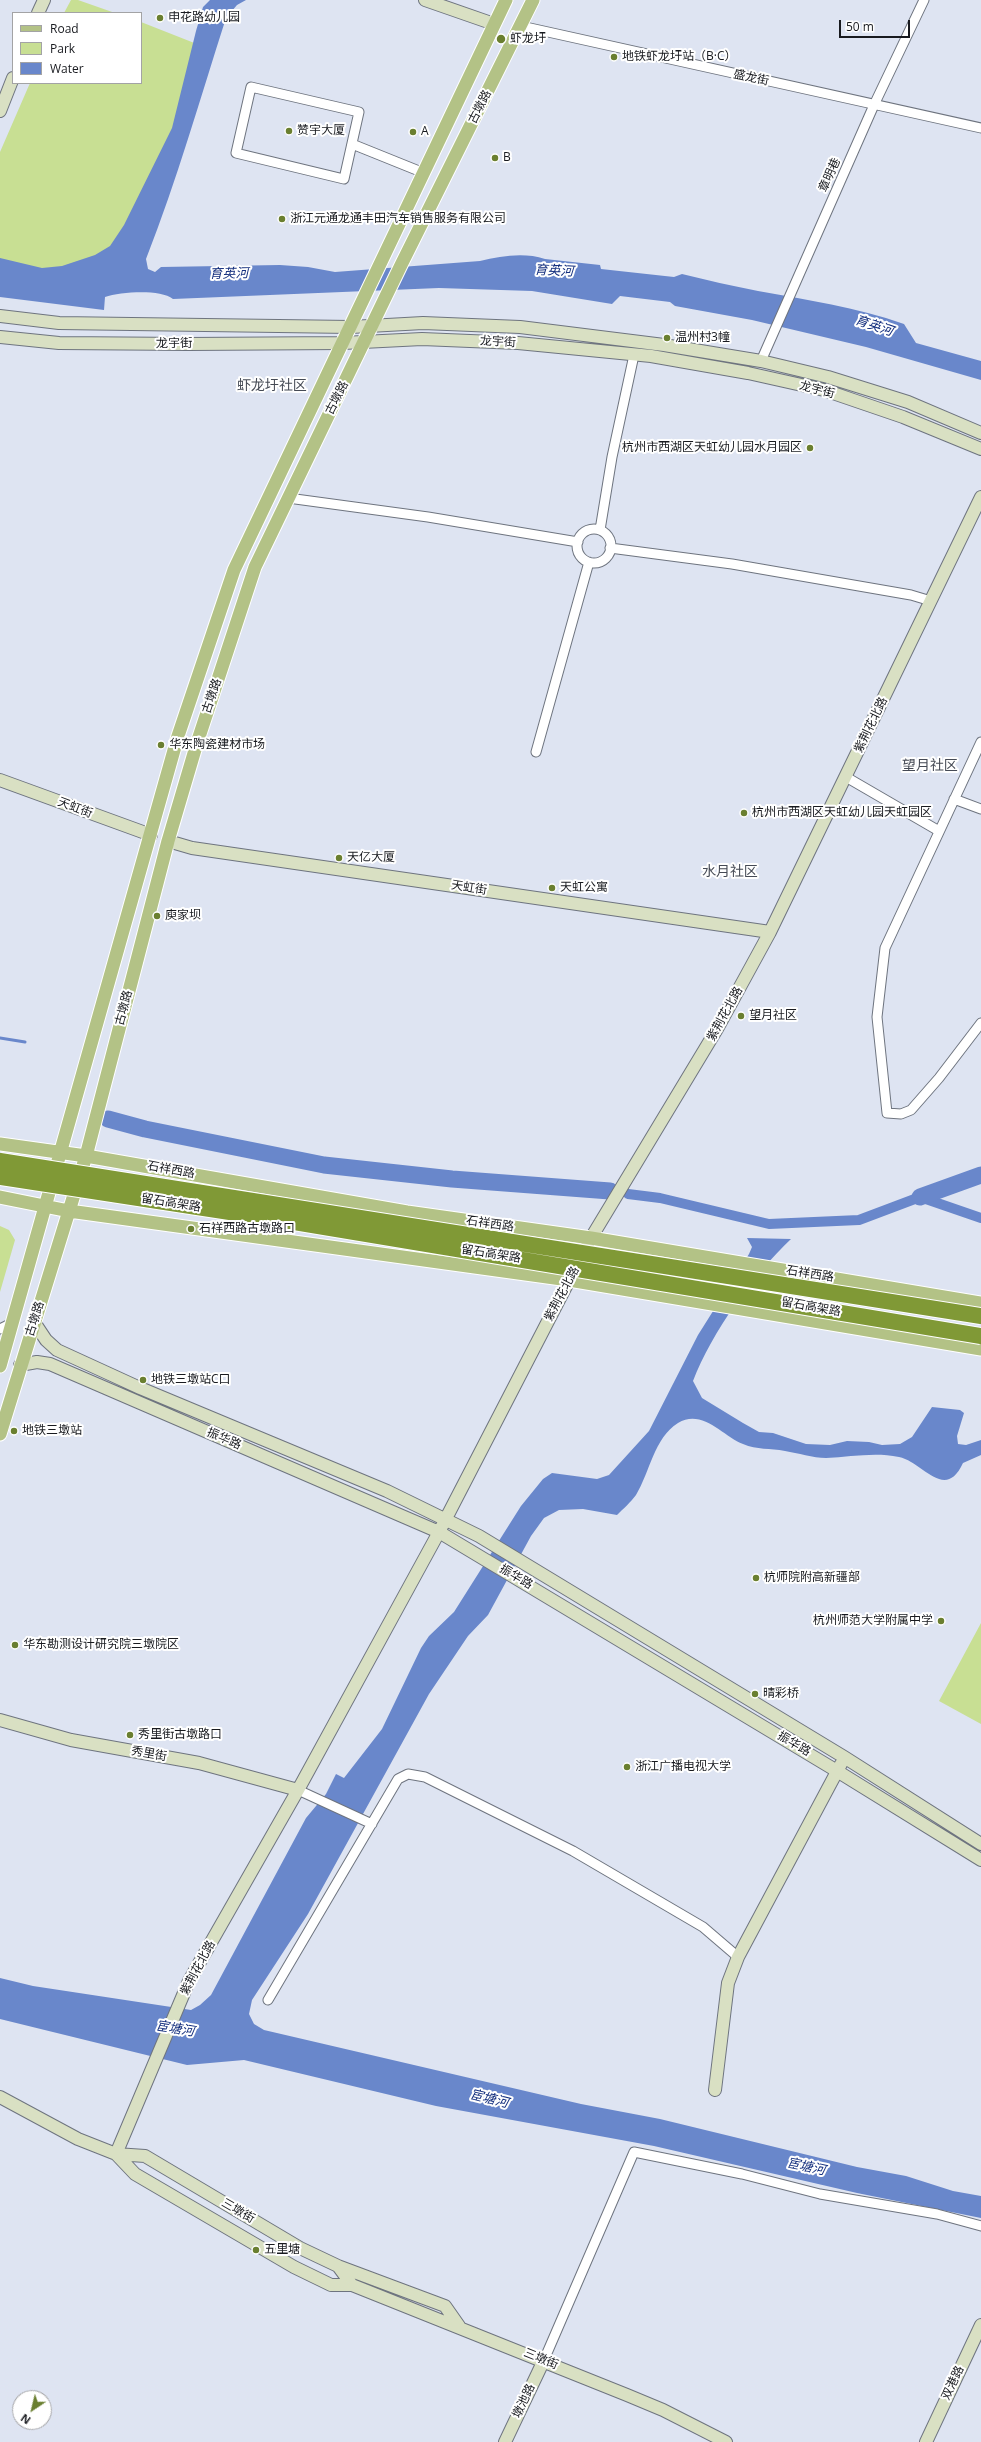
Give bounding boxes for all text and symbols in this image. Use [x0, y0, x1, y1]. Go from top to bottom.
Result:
place label: 申花路幼儿园 [168, 11, 240, 25]
legend [12, 12, 142, 84]
scale bar [841, 12, 912, 38]
marker: 申花路幼儿园 [155, 13, 165, 23]
text: 50 m [846, 18, 874, 35]
text: Road [50, 20, 79, 37]
place label: 虾龙圩 [510, 32, 546, 46]
marker: 虾龙圩 [495, 33, 507, 45]
text: Park [50, 40, 75, 57]
place label: 地铁虾龙圩站（B·C） [622, 50, 736, 64]
marker: 地铁虾龙圩站（B·C） [609, 52, 619, 62]
text: Water [50, 60, 84, 77]
street label: 盛龙街 [732, 67, 770, 89]
street label: 古墩路 [465, 88, 495, 126]
place label: 赞宇大厦 [297, 124, 345, 138]
place label: A [421, 125, 429, 139]
marker: 赞宇大厦 [284, 126, 294, 136]
marker: A [408, 127, 418, 137]
place label: B [503, 151, 511, 165]
marker: B [490, 153, 500, 163]
street label: 章明巷 [816, 156, 844, 194]
place label: 浙江元通龙通丰田汽车销售服务有限公司 [290, 212, 506, 226]
marker: 浙江元通龙通丰田汽车销售服务有限公司 [277, 214, 287, 224]
water label: 育英河 [534, 262, 574, 280]
water label: 育英河 [209, 266, 249, 282]
water label: 育英河 [853, 312, 895, 340]
place label: 温州村3幢 [675, 331, 730, 345]
marker: 温州村3幢 [662, 333, 672, 343]
street label: 龙宇街 [480, 334, 516, 350]
street label: 龙宇街 [156, 337, 192, 351]
district label: 虾龙圩社区 [237, 378, 307, 394]
street label: 龙宇街 [798, 378, 836, 402]
street label: 古墩路 [322, 379, 352, 417]
place label: 杭州市西湖区天虹幼儿园水月园区 [622, 441, 802, 455]
marker: 杭州市西湖区天虹幼儿园水月园区 [805, 443, 815, 453]
street label: 古墩路 [199, 677, 225, 715]
street label: 紫荆花北路 [851, 695, 891, 755]
place label: 华东陶瓷建材市场 [169, 738, 265, 752]
marker: 华东陶瓷建材市场 [156, 740, 166, 750]
district label: 望月社区 [902, 758, 958, 774]
street label: 天虹街 [56, 795, 94, 821]
place label: 杭州市西湖区天虹幼儿园天虹园区 [752, 806, 932, 820]
marker: 杭州市西湖区天虹幼儿园天虹园区 [739, 808, 749, 818]
place label: 天亿大厦 [347, 851, 395, 865]
marker: 天亿大厦 [334, 853, 344, 863]
district label: 水月社区 [702, 864, 758, 880]
street label: 天虹街 [450, 878, 488, 898]
place label: 天虹公寓 [560, 881, 608, 895]
marker: 天虹公寓 [547, 883, 557, 893]
place label: 庾家坝 [165, 909, 201, 923]
marker: 庾家坝 [152, 911, 162, 921]
street label: 紫荆花北路 [704, 984, 746, 1044]
street label: 古墩路 [112, 989, 136, 1027]
place label: 望月社区 [749, 1009, 797, 1023]
marker: 望月社区 [736, 1011, 746, 1021]
street label: 石祥西路 [146, 1159, 196, 1181]
street label: 留石高架路 [140, 1191, 202, 1215]
street label: 石祥西路 [465, 1214, 515, 1234]
place label: 石祥西路古墩路口 [199, 1222, 295, 1236]
marker: 石祥西路古墩路口 [186, 1224, 196, 1234]
street label: 留石高架路 [460, 1242, 522, 1266]
street label: 石祥西路 [785, 1263, 835, 1285]
street label: 紫荆花北路 [542, 1264, 582, 1324]
street label: 留石高架路 [780, 1295, 842, 1319]
street label: 古墩路 [23, 1300, 47, 1338]
place label: 地铁三墩站C口 [151, 1373, 231, 1387]
marker: 地铁三墩站C口 [138, 1375, 148, 1385]
place label: 地铁三墩站 [22, 1424, 82, 1438]
street label: 振华路 [205, 1425, 243, 1453]
marker: 地铁三墩站 [9, 1426, 19, 1436]
street label: 振华路 [497, 1562, 535, 1592]
place label: 杭师院附高新疆部 [764, 1571, 860, 1585]
marker: 杭师院附高新疆部 [751, 1573, 761, 1583]
place label: 杭州师范大学附属中学 [813, 1614, 933, 1628]
marker: 杭州师范大学附属中学 [936, 1616, 946, 1626]
place label: 华东勘测设计研究院三墩院区 [23, 1638, 179, 1652]
marker: 华东勘测设计研究院三墩院区 [10, 1640, 20, 1650]
place label: 晴彩桥 [763, 1687, 799, 1701]
marker: 晴彩桥 [750, 1689, 760, 1699]
place label: 秀里街古墩路口 [138, 1728, 222, 1742]
street label: 振华路 [775, 1729, 813, 1759]
marker: 秀里街古墩路口 [125, 1730, 135, 1740]
street label: 秀里街 [130, 1744, 168, 1764]
place label: 浙江广播电视大学 [635, 1760, 731, 1774]
marker: 浙江广播电视大学 [622, 1762, 632, 1772]
street label: 紫荆花北路 [178, 1938, 218, 1998]
water label: 宦塘河 [155, 2018, 195, 2040]
water label: 宦塘河 [468, 2087, 510, 2111]
water label: 宦塘河 [785, 2155, 827, 2179]
street label: 三墩街 [219, 2196, 257, 2226]
place label: 五里塘 [264, 2243, 300, 2257]
marker: 五里塘 [251, 2245, 261, 2255]
street label: 三墩街 [522, 2346, 560, 2372]
street label: 双港路 [939, 2364, 967, 2402]
street label: 墩池路 [510, 2382, 538, 2420]
north arrow [12, 2390, 52, 2430]
text: N [17, 2411, 33, 2428]

